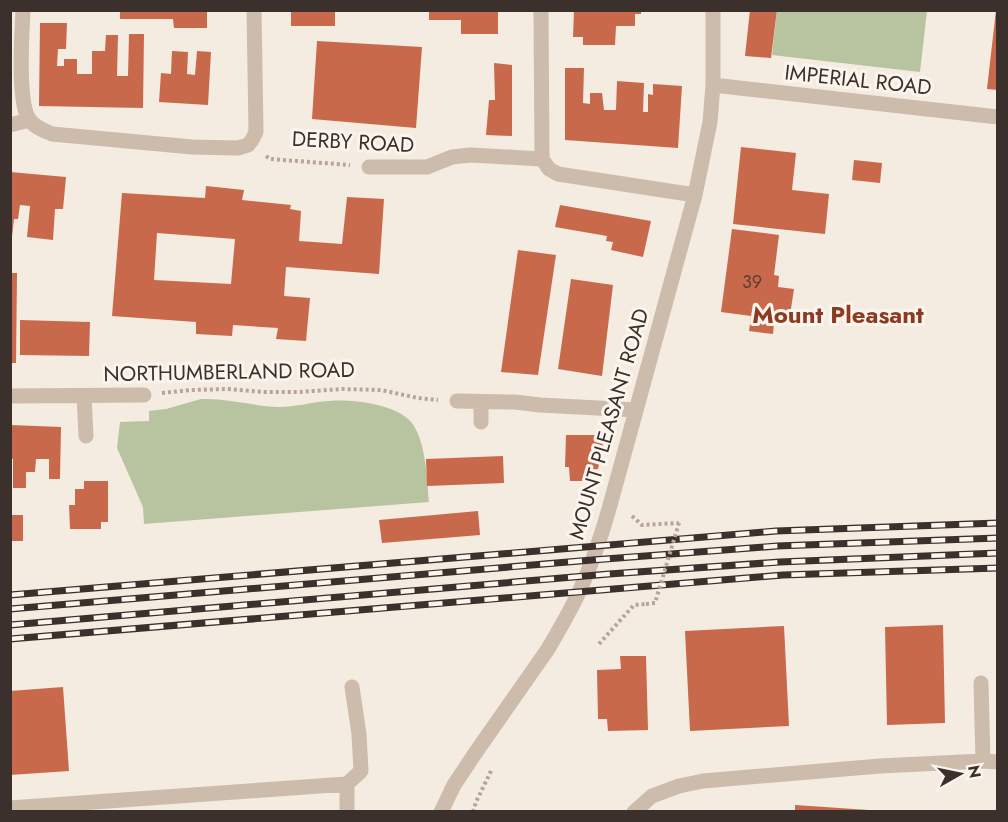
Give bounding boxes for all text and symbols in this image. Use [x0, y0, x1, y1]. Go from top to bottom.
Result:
street label: IMPERIAL ROAD [783, 57, 933, 103]
street label: DERBY ROAD [291, 124, 415, 160]
house number: 39 [742, 269, 762, 295]
district label: Mount Pleasant [752, 297, 924, 332]
street label: MOUNT PLEASANT ROAD [562, 305, 656, 543]
street label: NORTHUMBERLAND ROAD [103, 355, 355, 389]
north arrow [930, 744, 990, 804]
text: N [962, 764, 987, 780]

